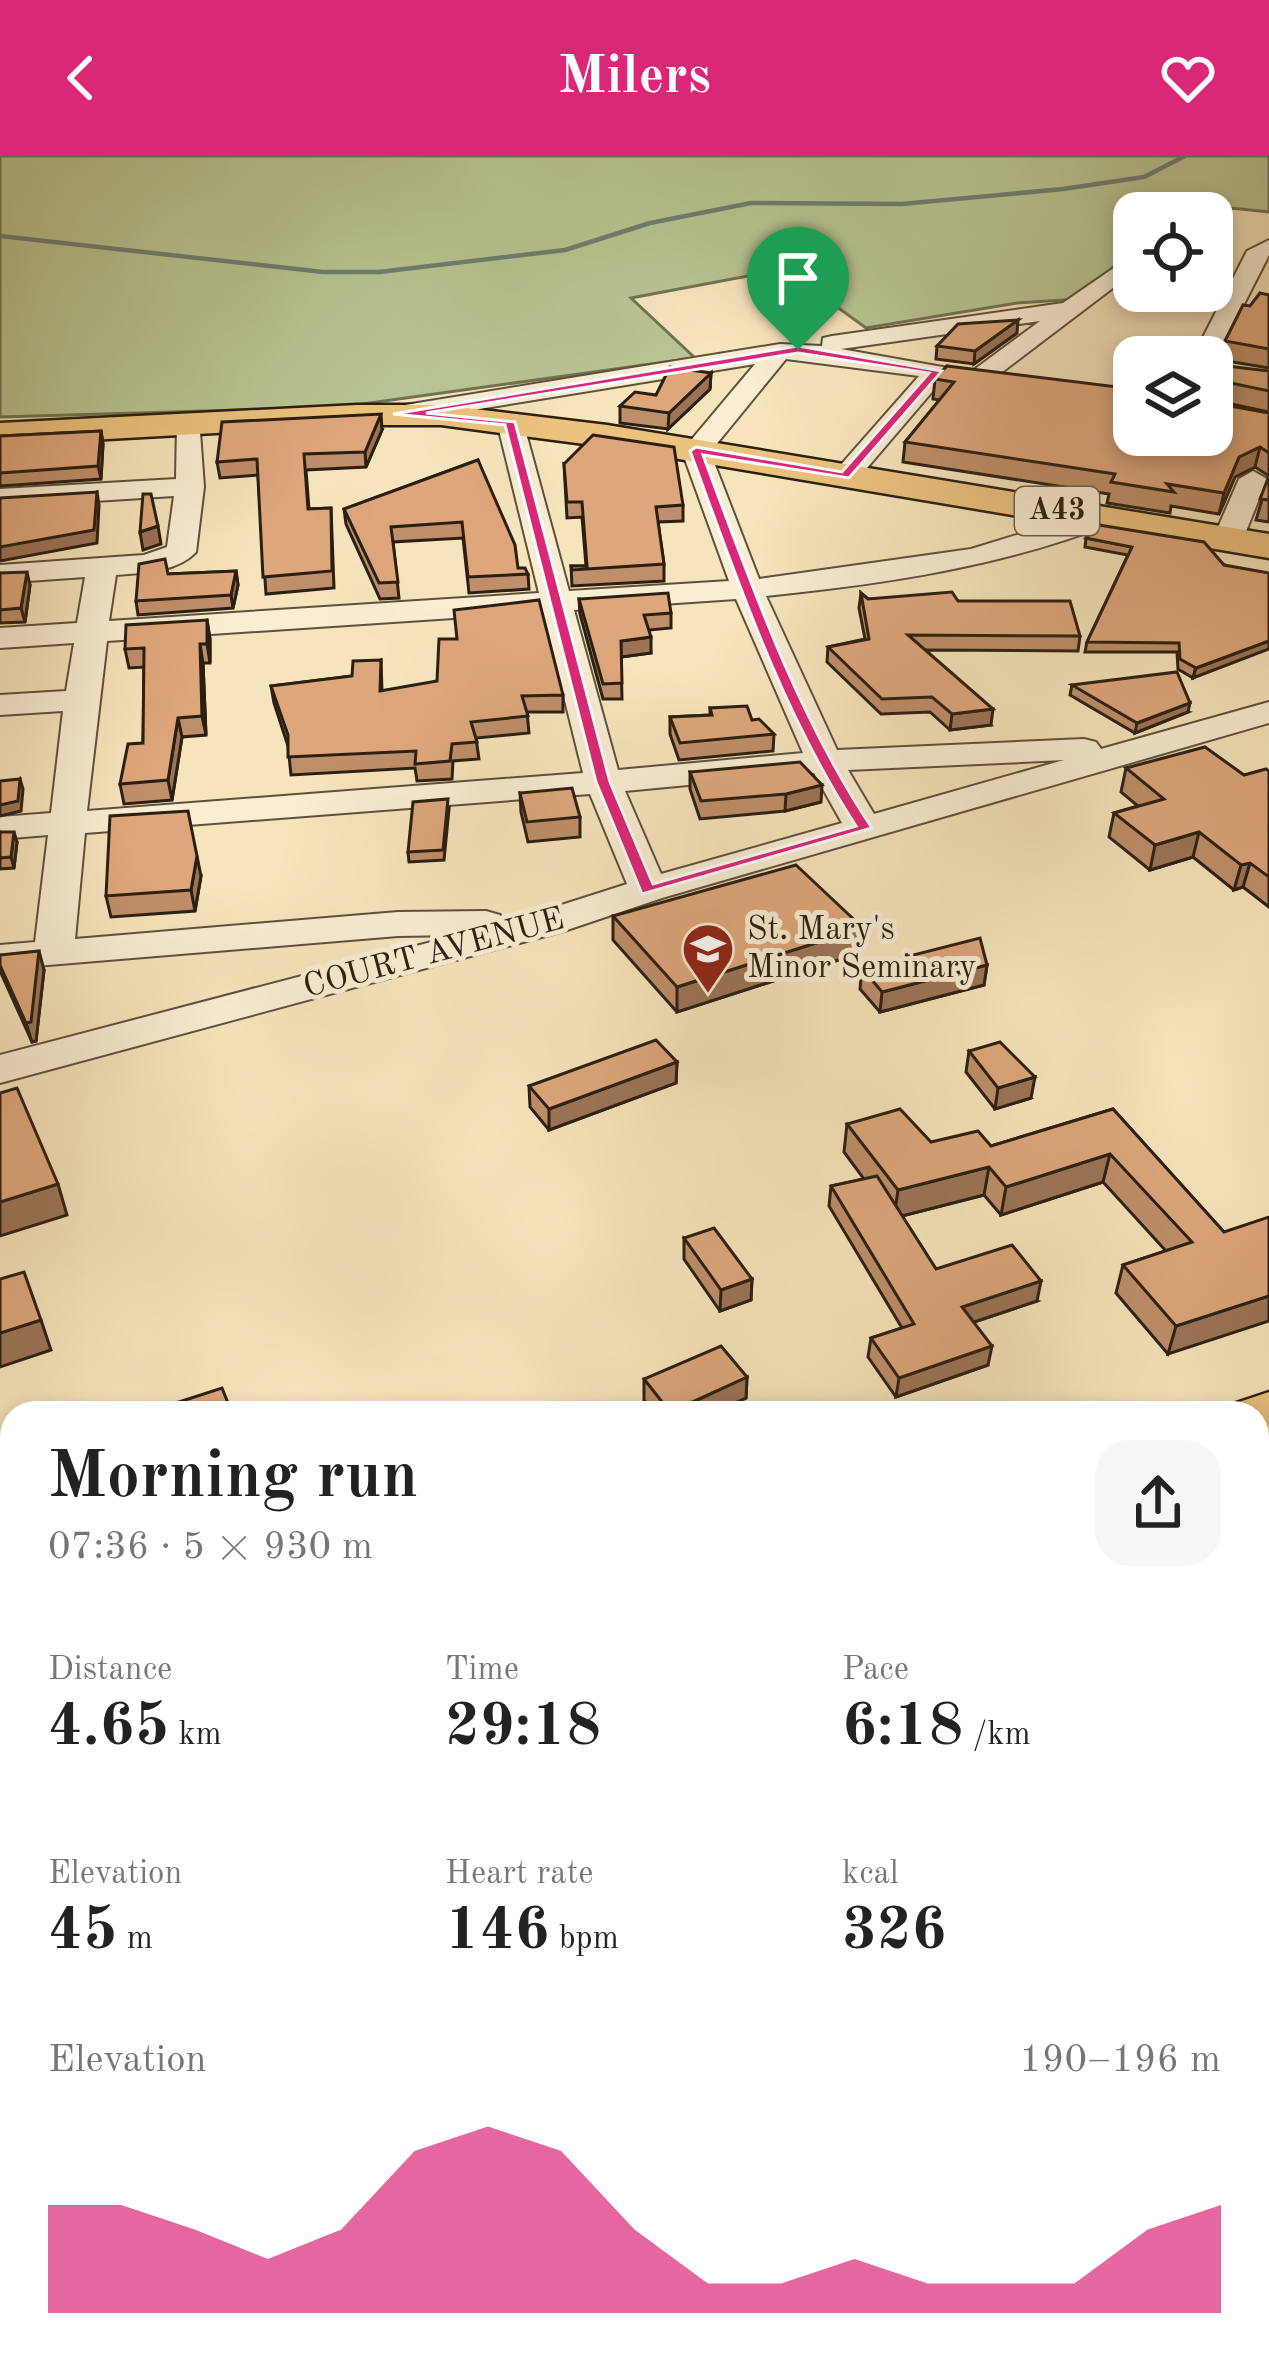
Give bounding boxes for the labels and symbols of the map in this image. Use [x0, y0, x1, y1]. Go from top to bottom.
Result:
pin [747, 227, 849, 350]
road number: A43 [1015, 487, 1099, 535]
street label: COURT AVENUE [300, 903, 568, 1005]
place label: St. Mary's Minor Seminary [747, 914, 976, 985]
school or university icon: St. Mary's Minor Seminary [680, 921, 736, 995]

